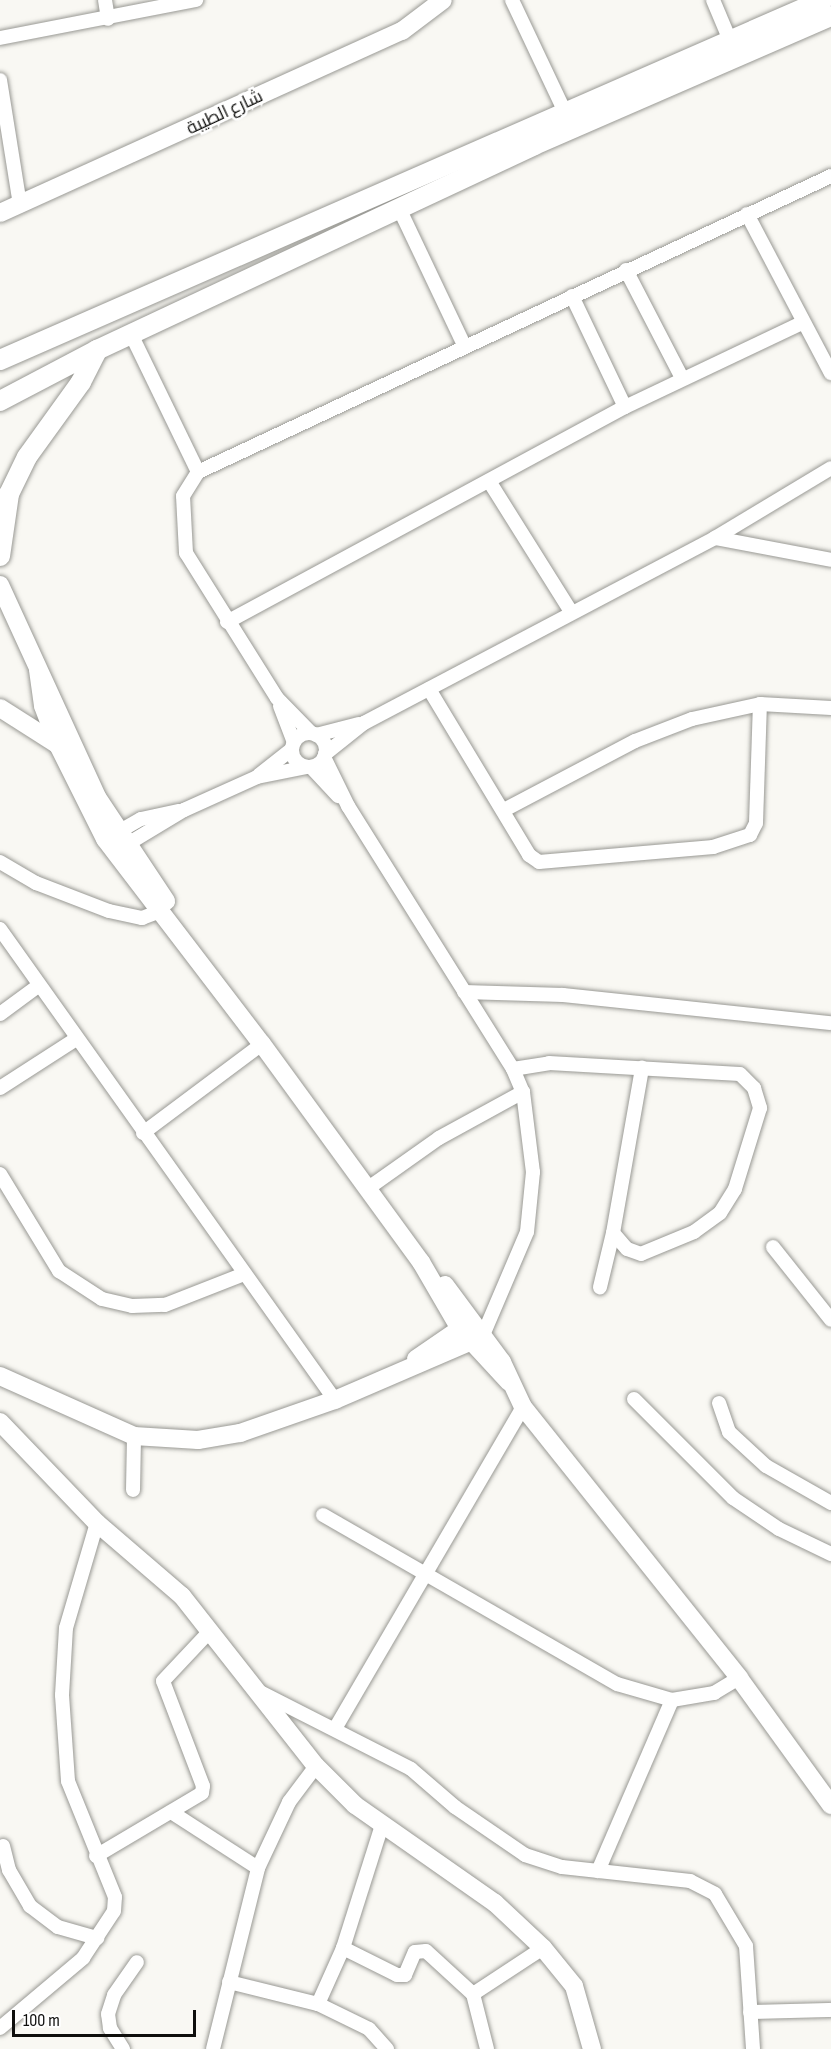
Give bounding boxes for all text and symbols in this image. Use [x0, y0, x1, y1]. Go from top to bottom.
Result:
street label: شارع الطيبة [183, 86, 267, 140]
scale bar [15, 1998, 200, 2036]
text: 100 m [23, 2010, 60, 2031]

